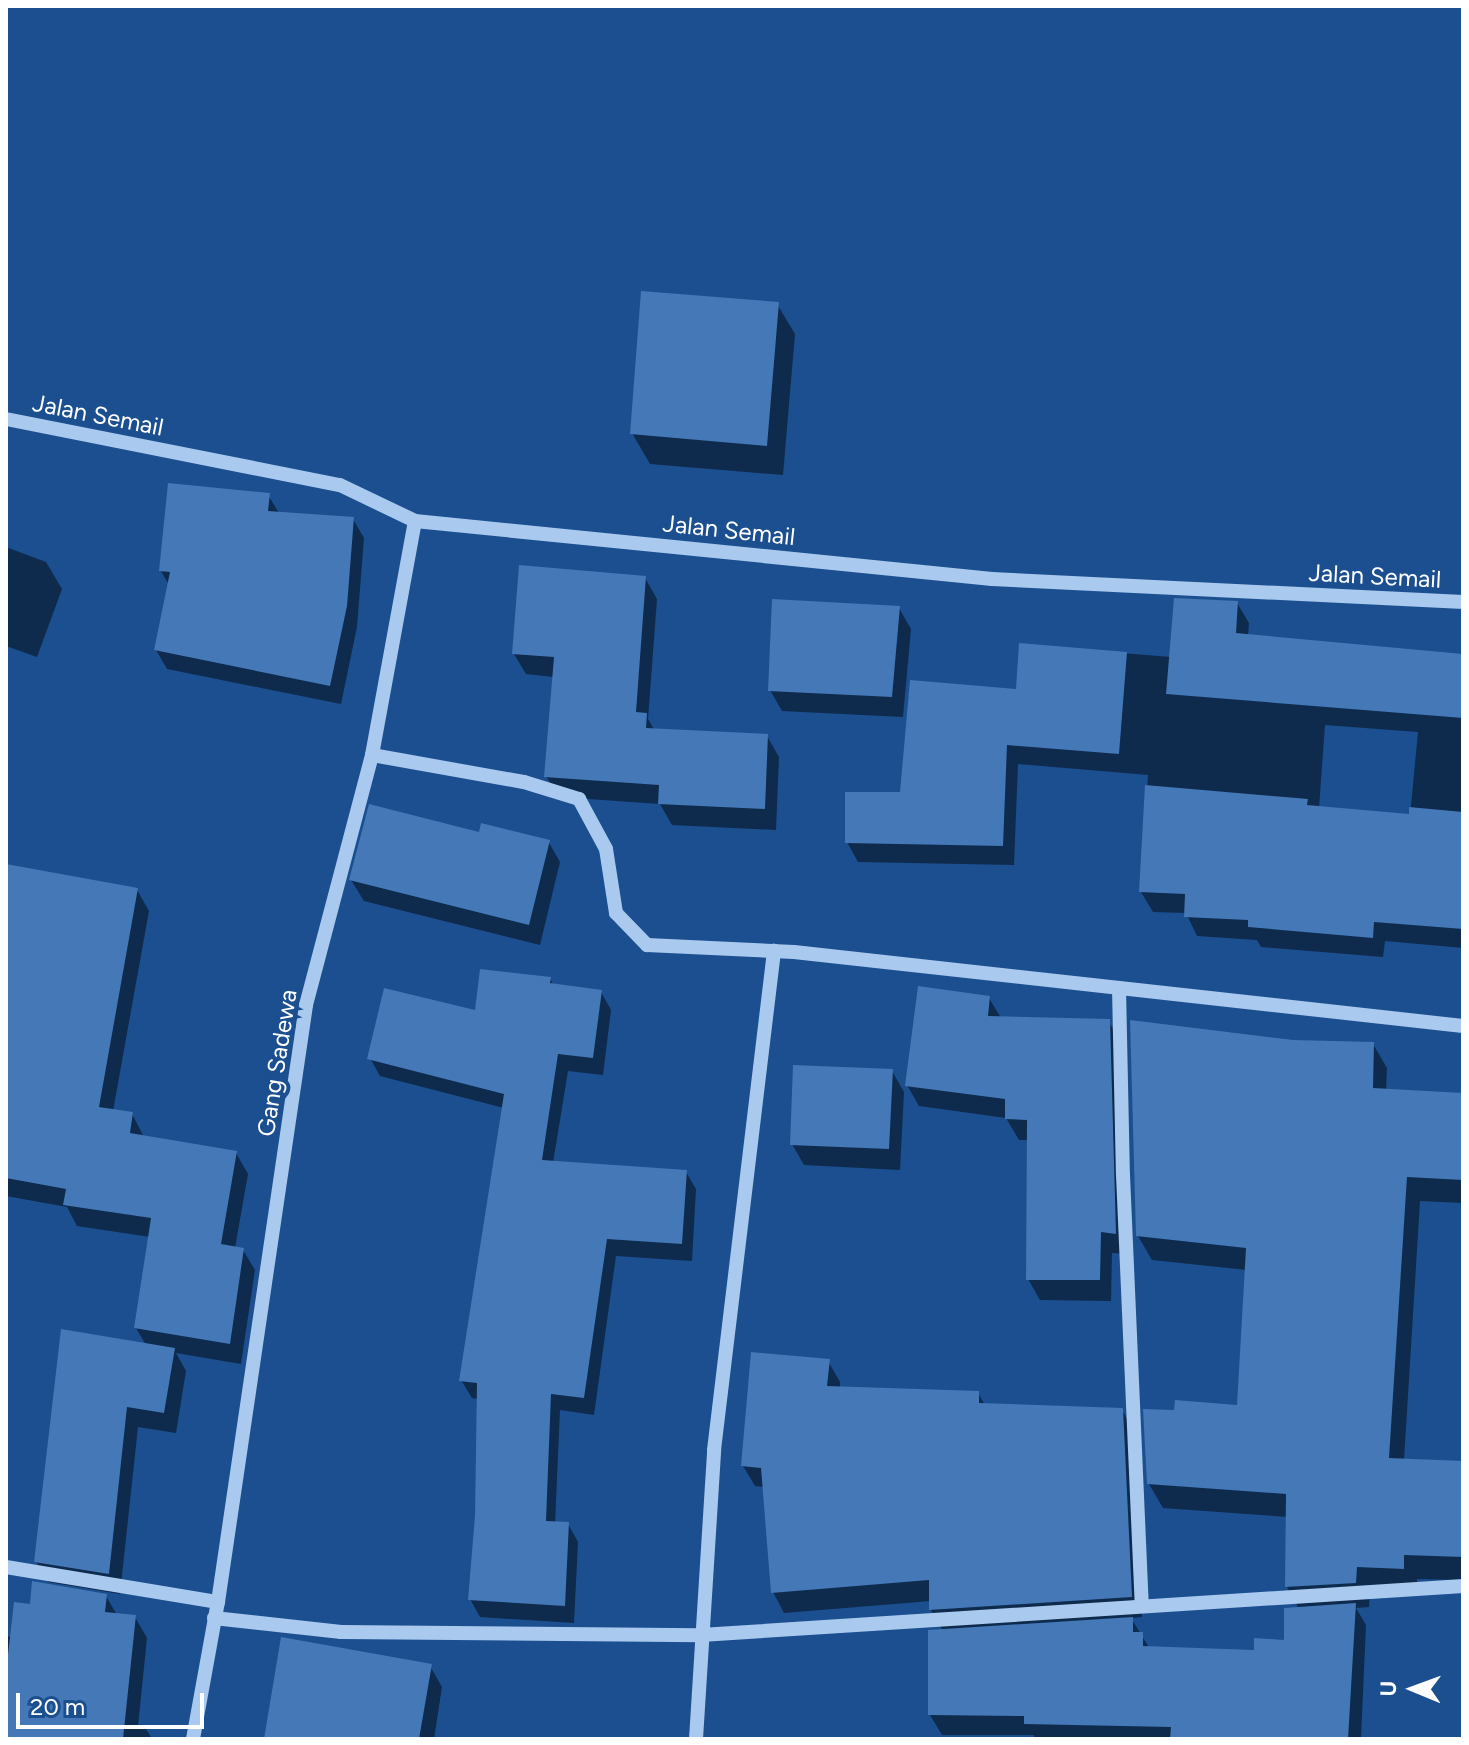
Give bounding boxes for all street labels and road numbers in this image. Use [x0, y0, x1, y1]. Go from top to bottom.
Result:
street label: Jalan Semail [30, 388, 166, 442]
street label: Jalan Semail [661, 509, 797, 551]
street label: Jalan Semail [1308, 558, 1442, 594]
street label: Gang Sadewa [251, 987, 303, 1139]

